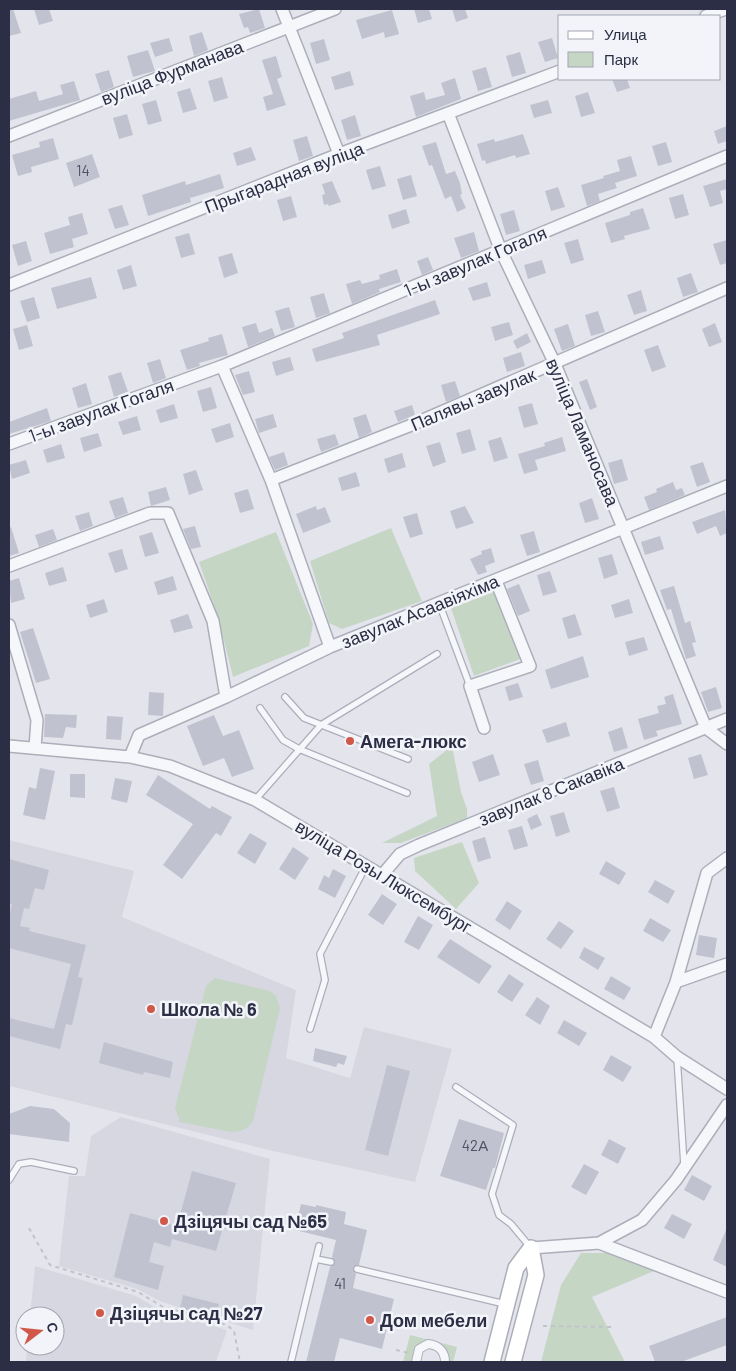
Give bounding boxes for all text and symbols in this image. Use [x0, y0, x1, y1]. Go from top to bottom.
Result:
legend [558, 15, 721, 80]
text: Улица [604, 25, 647, 43]
street label: вуліца Фурманава [98, 34, 247, 109]
text: Парк [604, 50, 638, 68]
street label: Прыгарадная вуліца [201, 136, 368, 217]
house number: 14 [76, 161, 90, 179]
street label: 1-ы завулак Гогаля [400, 221, 550, 301]
street label: вуліца Ламаносава [542, 355, 625, 510]
street label: Палявы завулак [407, 363, 539, 435]
street label: 1-ы завулак Гогаля [25, 374, 177, 446]
street label: завулак Асаавіяхіма [338, 569, 503, 653]
place label: Амега-люкс [360, 730, 467, 752]
marker: Амега-люкс [344, 735, 356, 747]
street label: завулак 8 Сакавіка [475, 752, 628, 830]
street label: вуліца Розы Люксембург [292, 815, 477, 938]
place label: Школа № 6 [161, 998, 257, 1020]
marker: Школа № 6 [145, 1003, 157, 1015]
house number: 42А [462, 1136, 488, 1154]
place label: Дзіцячы сад №65 [174, 1210, 327, 1232]
marker: Дзіцячы сад №65 [158, 1215, 170, 1227]
house number: 41 [334, 1274, 346, 1292]
place label: Дзіцячы сад №27 [110, 1302, 263, 1324]
north arrow [15, 1306, 65, 1356]
marker: Дзіцячы сад №27 [94, 1307, 106, 1319]
place label: Дом мебели [380, 1309, 487, 1331]
marker: Дом мебели [364, 1314, 376, 1326]
text: С [43, 1320, 63, 1334]

